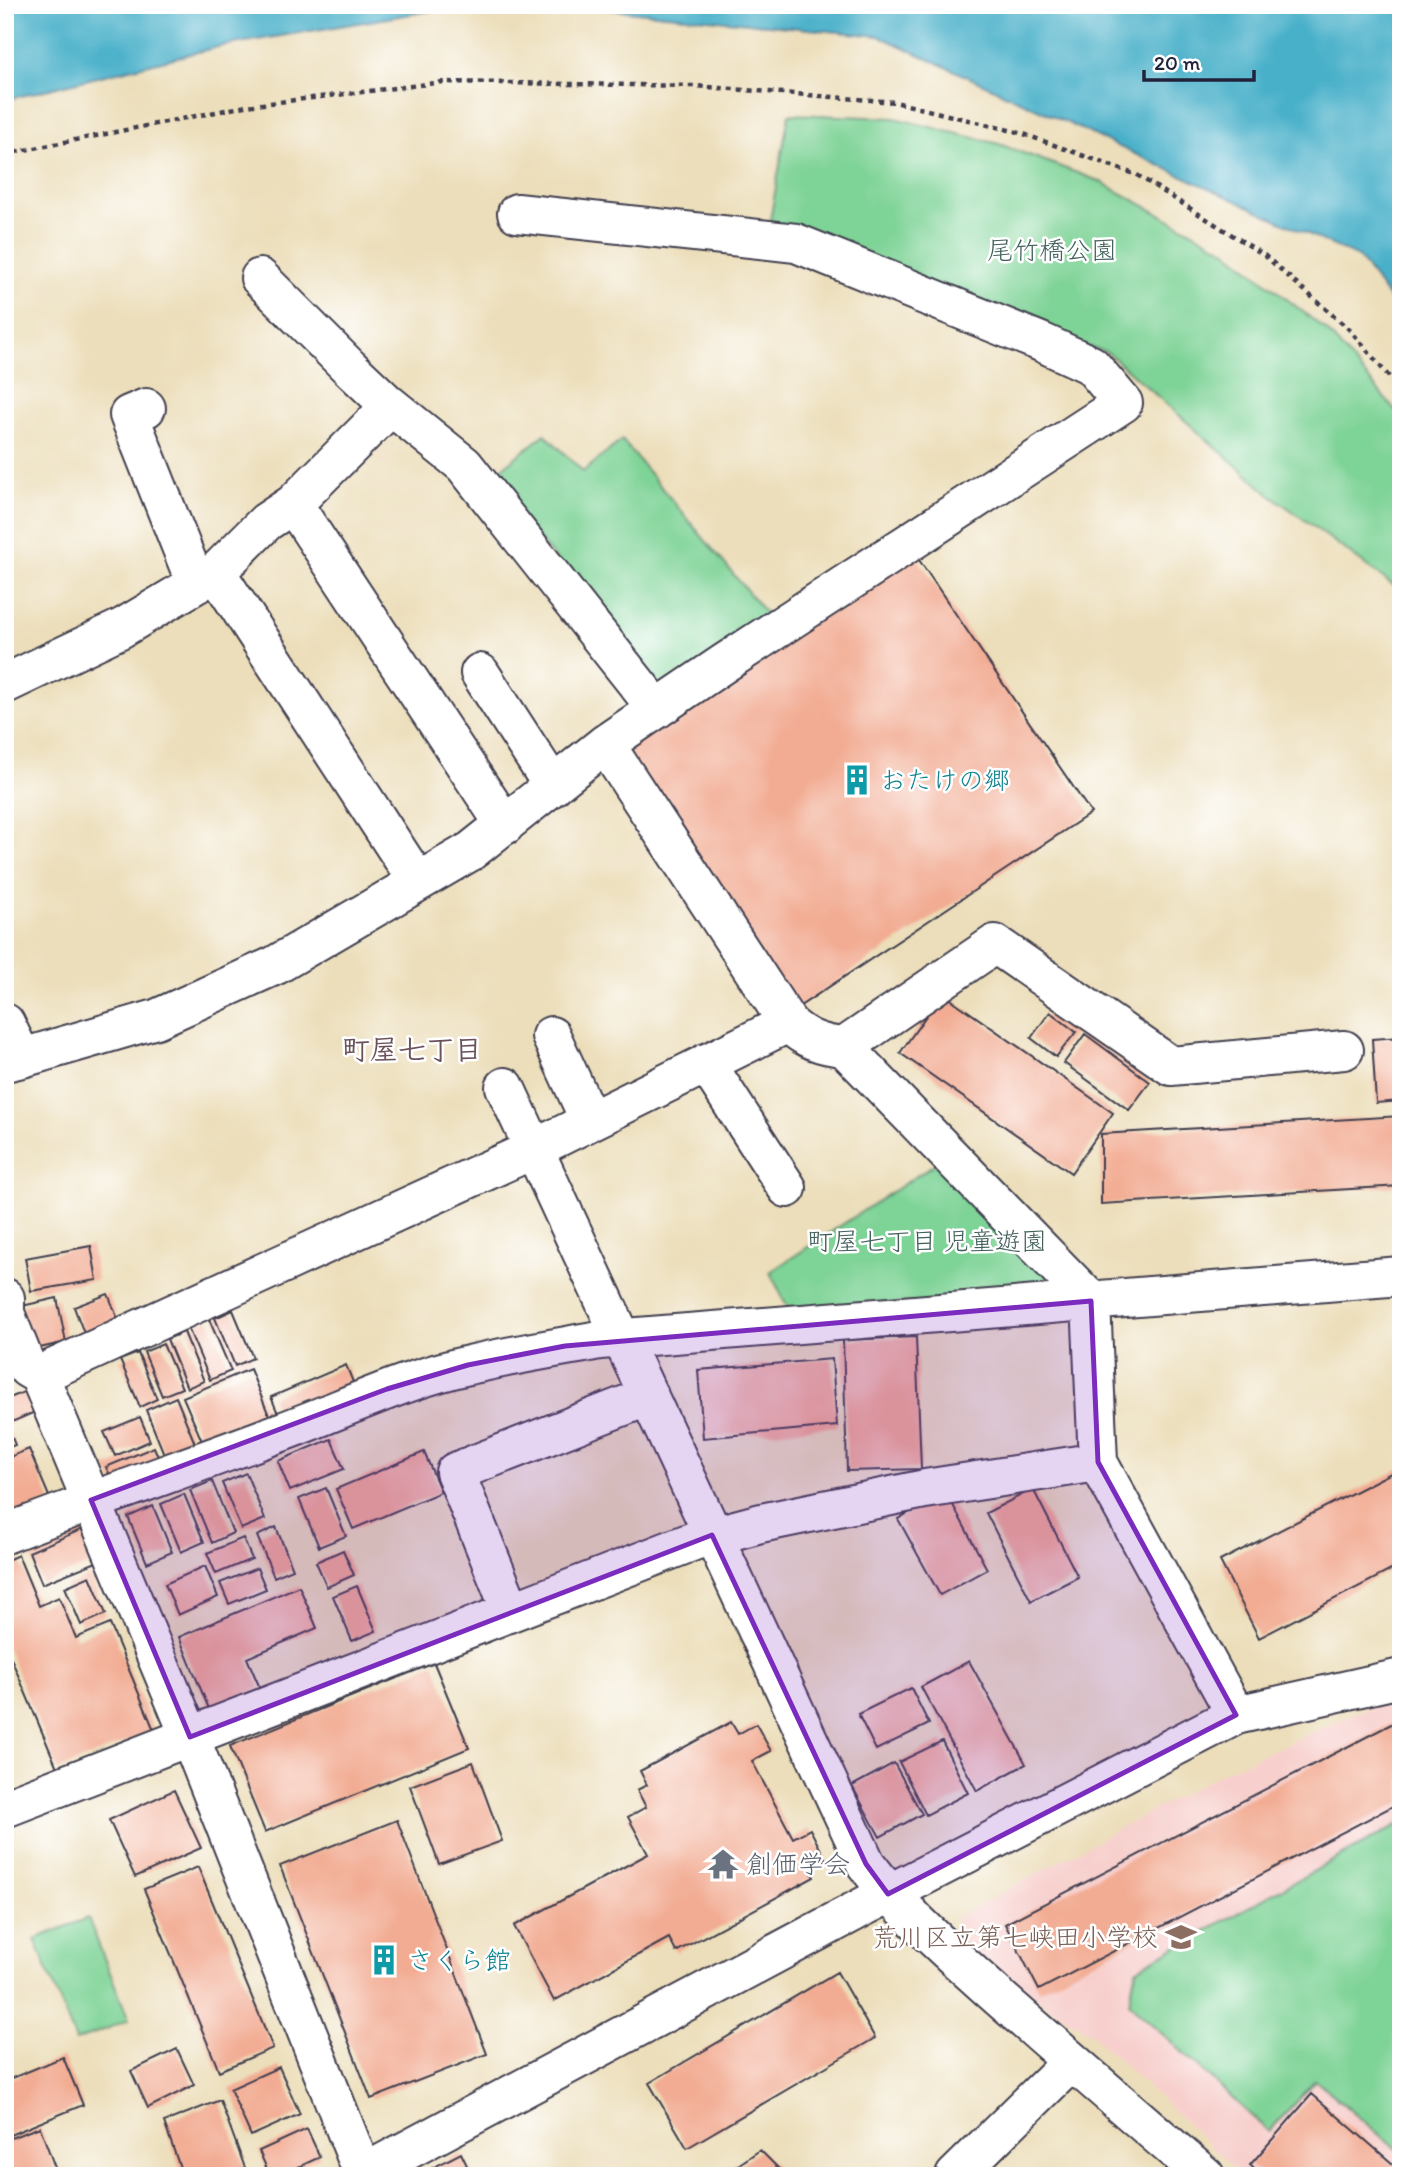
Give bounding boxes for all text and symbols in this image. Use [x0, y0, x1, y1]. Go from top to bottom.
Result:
scale bar [1144, 38, 1254, 82]
text: 20 m [1154, 50, 1201, 75]
park label: 尾竹橋公園 [987, 234, 1117, 266]
building icon: おたけの郷 [840, 763, 874, 797]
place label: おたけの郷 [880, 764, 1010, 796]
district label: 町屋七丁目 [342, 1032, 482, 1066]
park label: 町屋七丁目 児童遊園 [807, 1225, 1047, 1257]
temple icon: 創価学会 [706, 1847, 740, 1881]
place label: 創価学会 [746, 1848, 850, 1880]
school or university icon: 荒川区立第七峡田小学校 [1164, 1920, 1198, 1954]
place label: 荒川区立第七峡田小学校 [872, 1921, 1158, 1953]
building icon: さくら館 [367, 1943, 401, 1977]
place label: さくら館 [407, 1944, 511, 1976]

